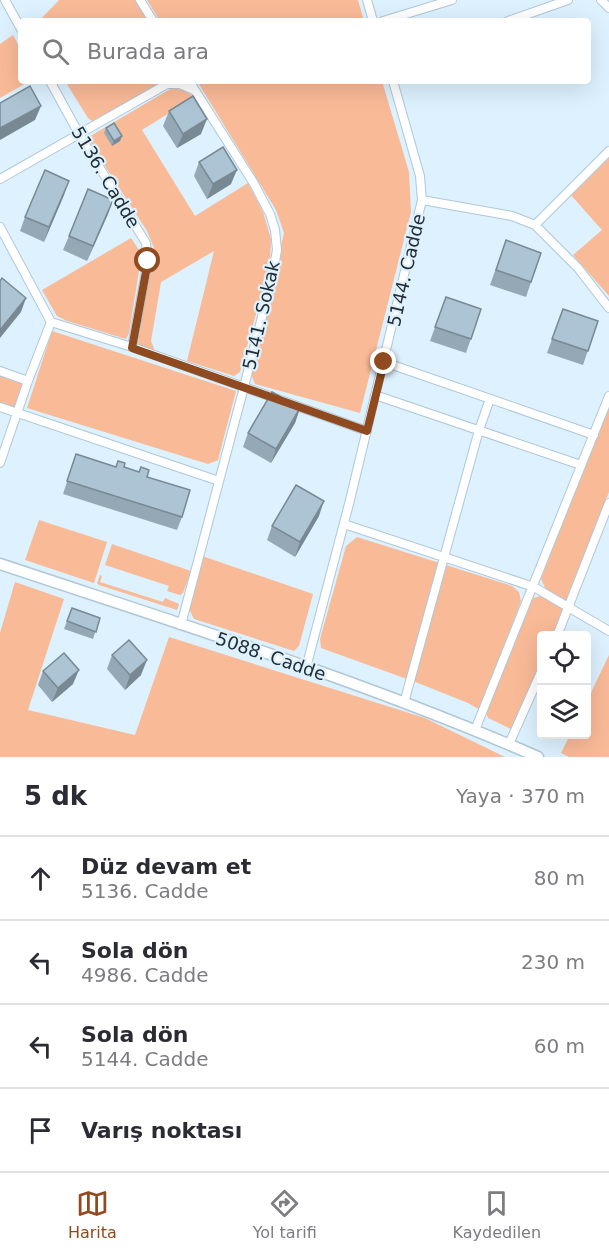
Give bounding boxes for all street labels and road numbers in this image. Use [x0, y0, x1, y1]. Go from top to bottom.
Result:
street label: 5136. Cadde [67, 122, 145, 232]
street label: 5144. Cadde [383, 212, 429, 328]
street label: 5141. Sokak [238, 258, 284, 372]
street label: 5088. Cadde [213, 627, 329, 685]

